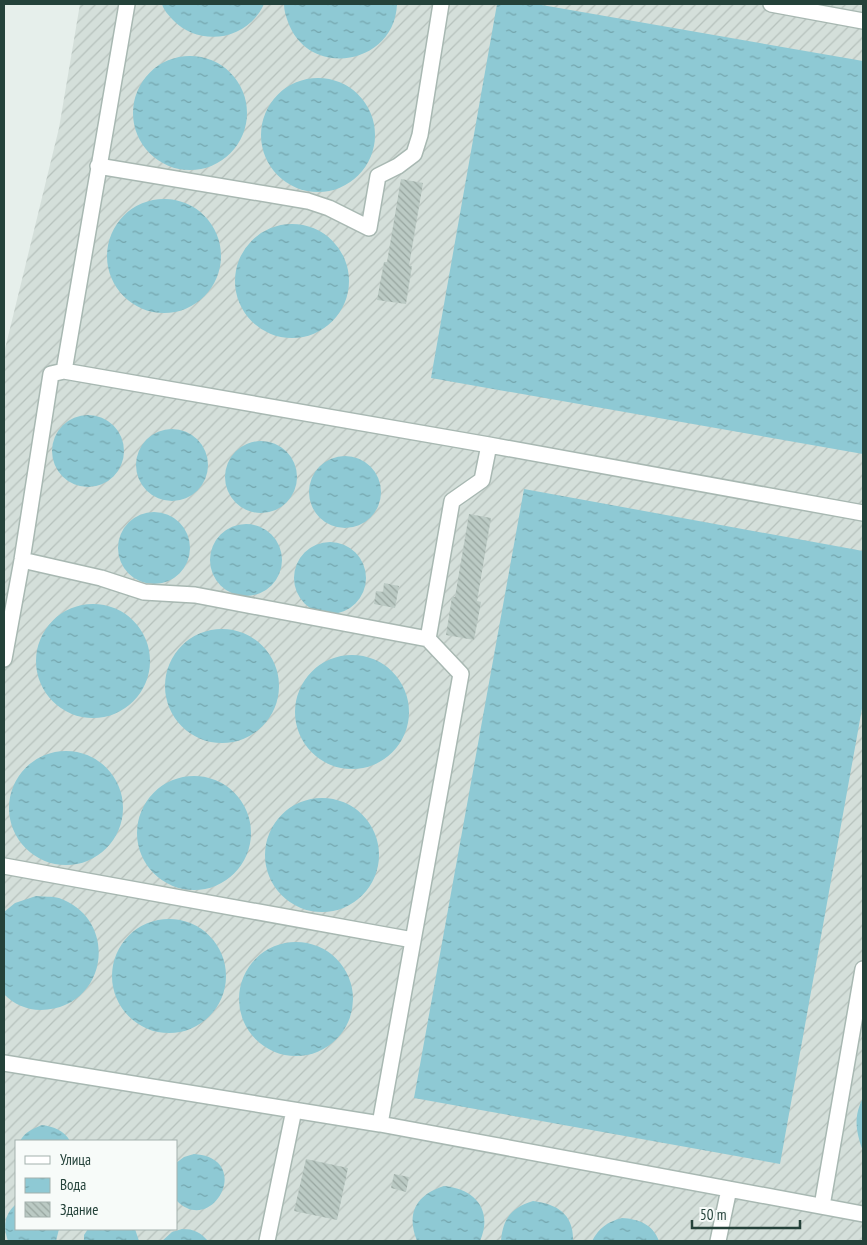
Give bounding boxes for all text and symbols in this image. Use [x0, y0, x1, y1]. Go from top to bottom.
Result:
legend [15, 1140, 178, 1230]
text: Улица [60, 1150, 91, 1169]
text: Вода [60, 1175, 86, 1194]
scale bar [692, 1198, 800, 1230]
text: Здание [60, 1200, 98, 1219]
text: 50 m [700, 1205, 726, 1224]

